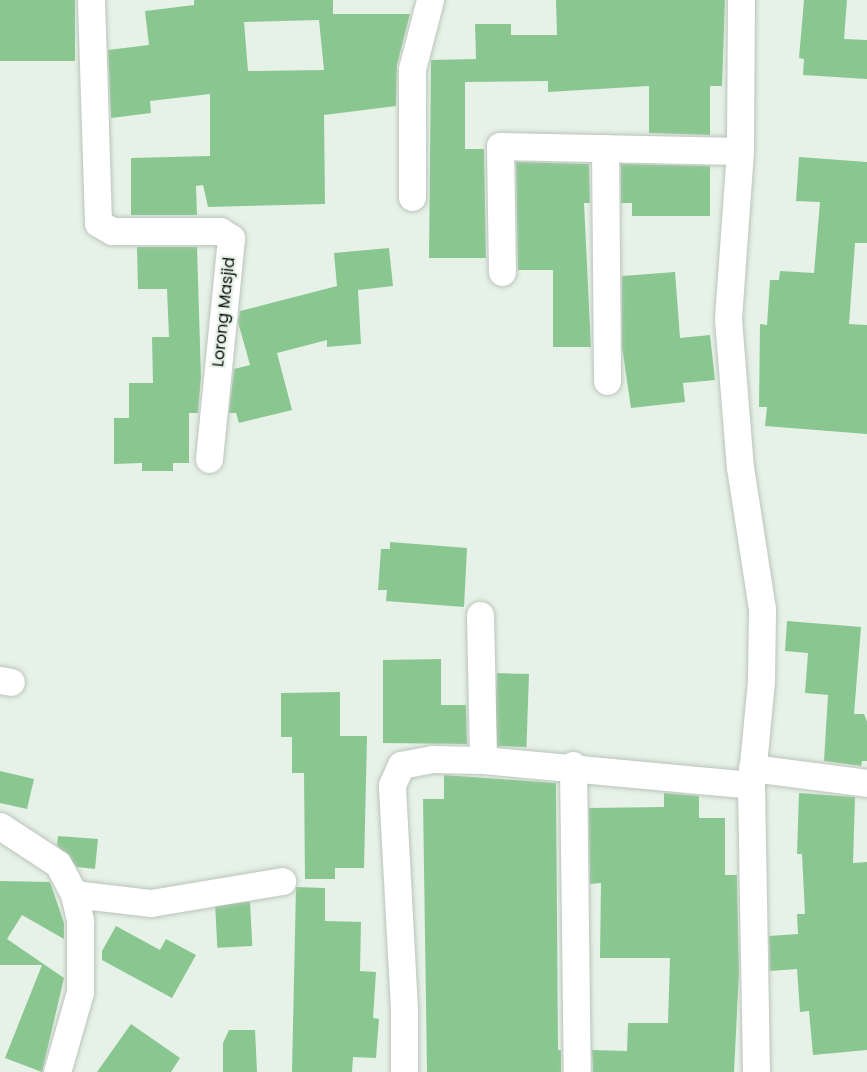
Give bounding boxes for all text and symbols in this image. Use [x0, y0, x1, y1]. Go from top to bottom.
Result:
street label: Lorong Masjid [209, 256, 239, 368]

